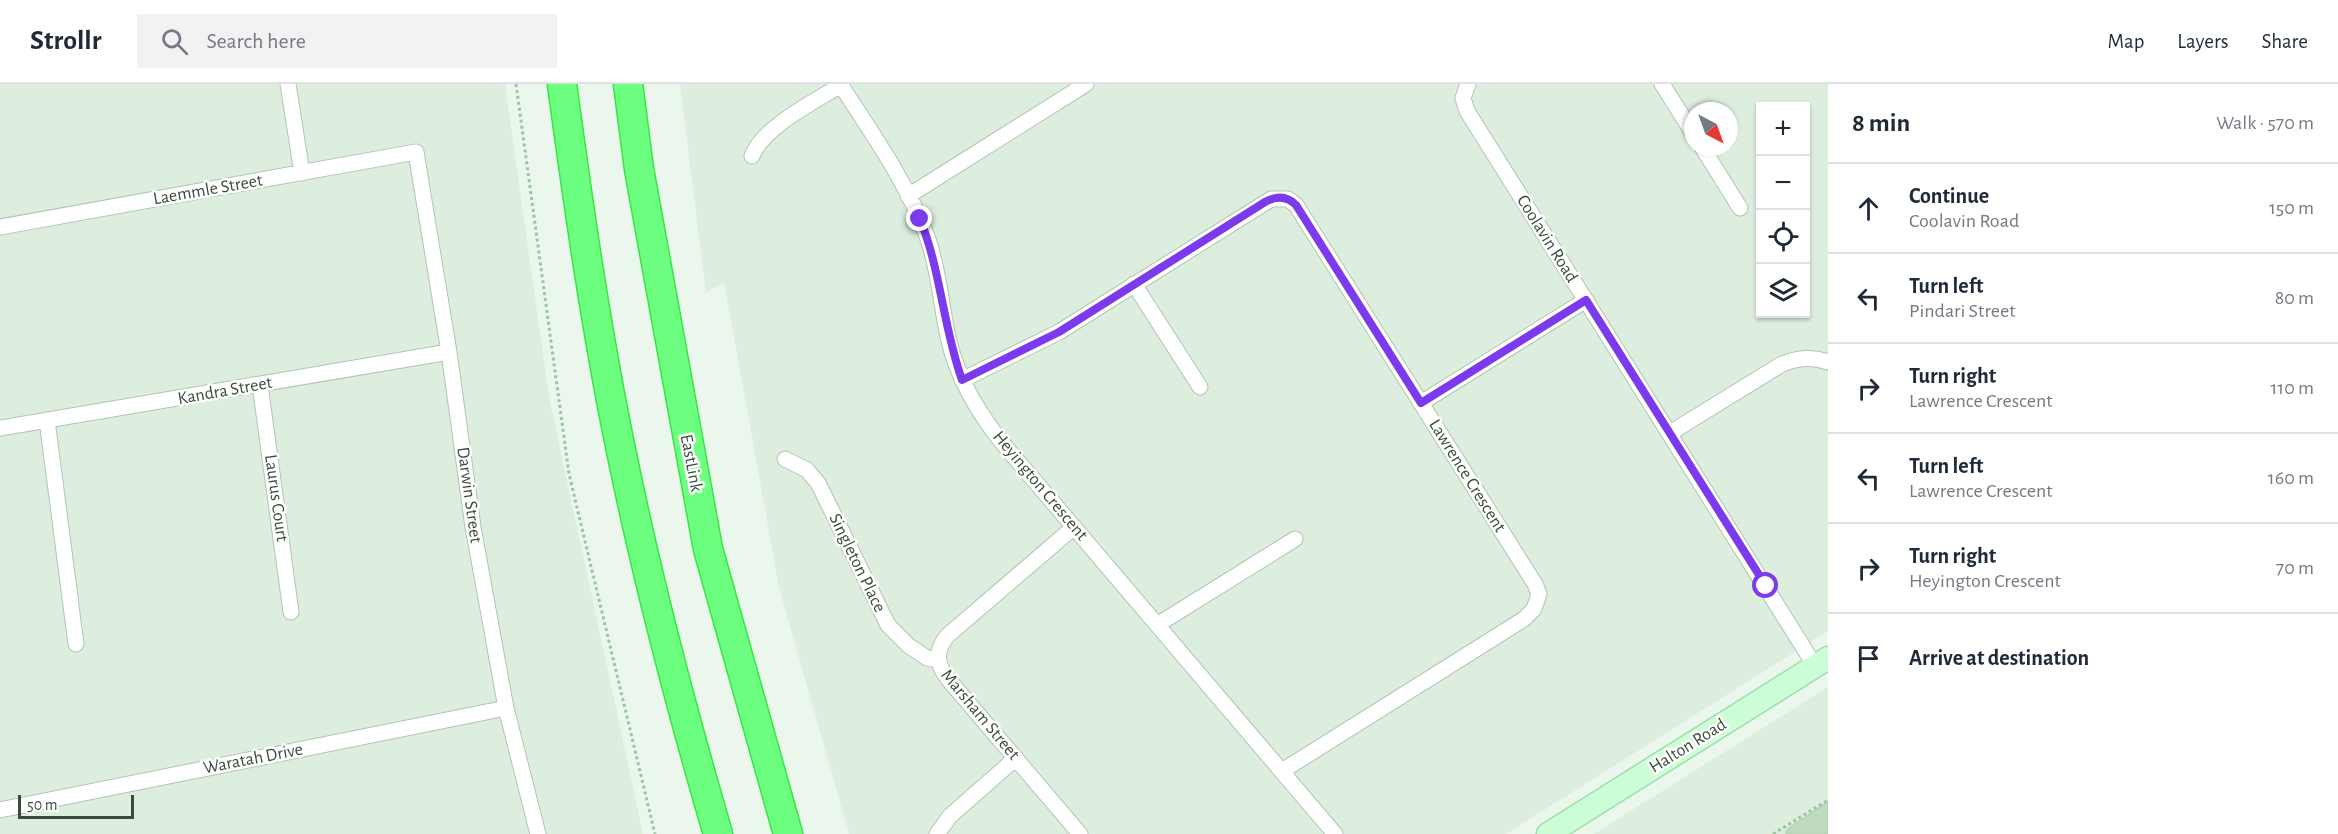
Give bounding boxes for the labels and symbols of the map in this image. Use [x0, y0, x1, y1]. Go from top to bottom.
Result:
north arrow [1684, 102, 1738, 156]
street label: Laemmle Street [152, 171, 264, 208]
street label: Coolavin Road [1513, 192, 1581, 286]
route end [906, 205, 932, 231]
street label: Kandra Street [176, 374, 274, 408]
street label: Lawrence Crescent [1425, 416, 1509, 536]
street label: Heyington Crescent [989, 428, 1091, 544]
street label: EastLink [677, 433, 706, 494]
street label: Darwin Street [453, 446, 485, 544]
street label: Laurus Court [261, 453, 291, 543]
street label: Singleton Place [825, 511, 889, 615]
route start [1752, 572, 1778, 598]
street label: Marsham Street [937, 666, 1023, 764]
street label: Halton Road [1646, 715, 1730, 777]
street label: Waratah Drive [202, 741, 304, 777]
scale bar [18, 792, 134, 820]

